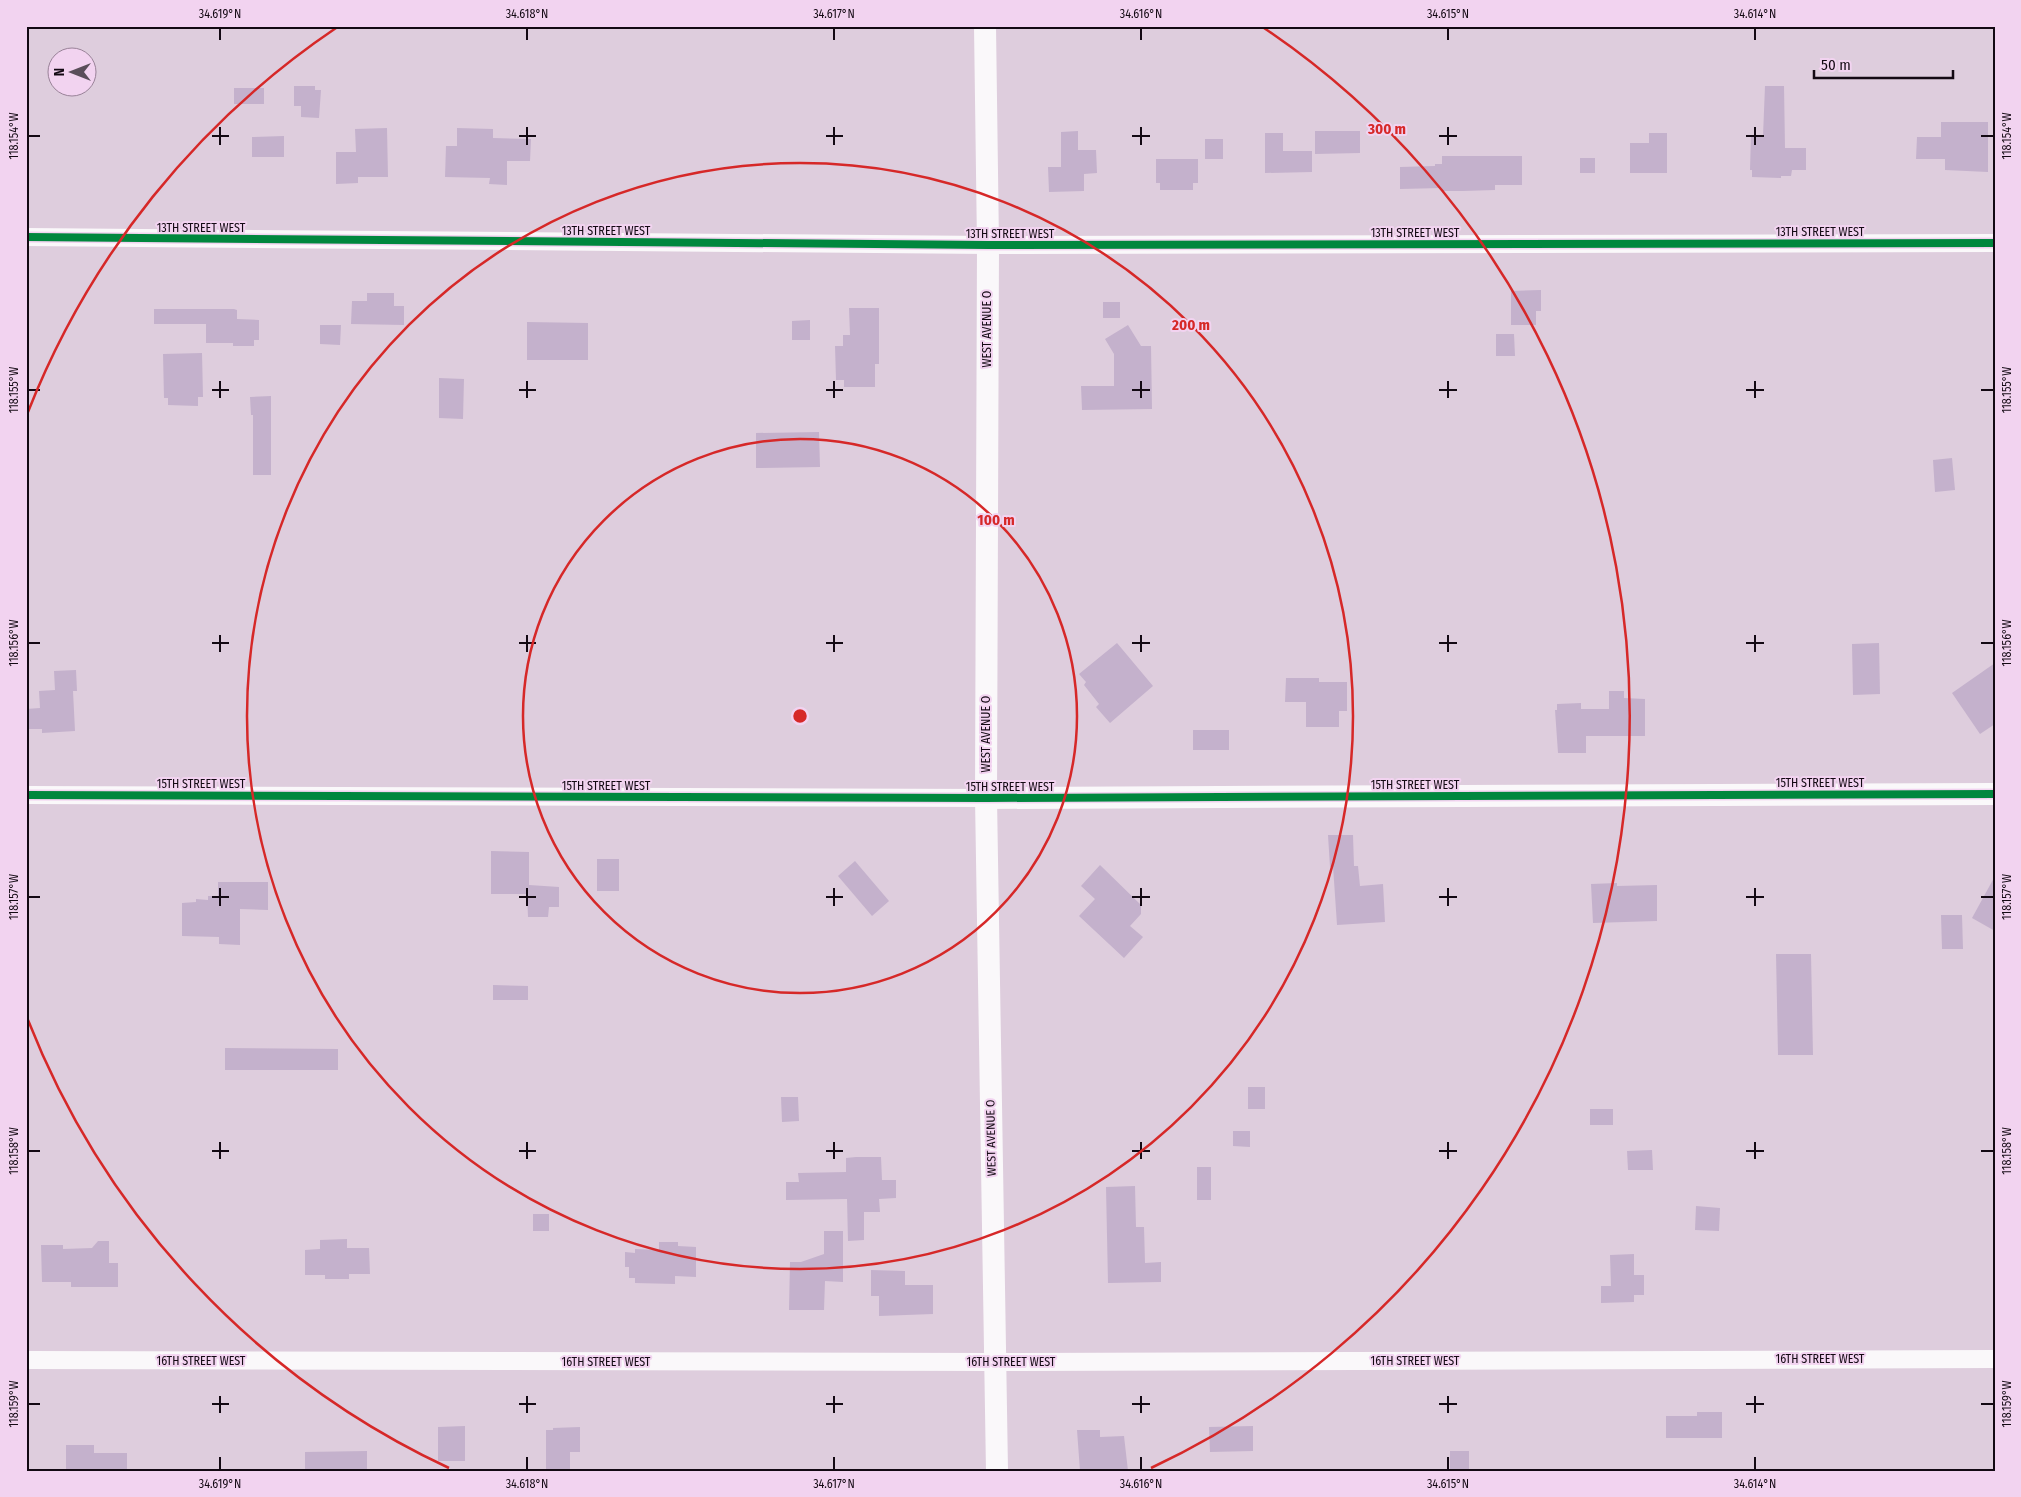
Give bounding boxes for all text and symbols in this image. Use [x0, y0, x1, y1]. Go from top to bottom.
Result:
text: 34.619°N [199, 7, 241, 21]
text: 34.618°N [506, 7, 548, 21]
text: 34.617°N [813, 7, 855, 21]
text: 34.616°N [1120, 7, 1162, 21]
text: 34.615°N [1427, 7, 1469, 21]
text: 34.614°N [1734, 7, 1776, 21]
north arrow [48, 48, 98, 98]
scale bar [1814, 48, 1952, 80]
text: 50 m [1821, 56, 1851, 74]
text: N [51, 68, 68, 76]
text: 118.154°W [7, 112, 21, 160]
text: 118.154°W [2000, 112, 2014, 160]
text: 300 m [1367, 120, 1406, 138]
street label: 13TH STREET WEST [157, 221, 246, 235]
street label: 13TH STREET WEST [562, 224, 651, 238]
street label: 13TH STREET WEST [1776, 225, 1865, 239]
street label: 13TH STREET WEST [1371, 226, 1460, 240]
street label: 13TH STREET WEST [966, 227, 1055, 241]
street label: WEST AVENUE O [980, 291, 994, 367]
text: 200 m [1171, 316, 1210, 334]
text: 118.155°W [7, 367, 21, 413]
text: 118.155°W [2000, 367, 2014, 413]
text: 100 m [977, 511, 1015, 529]
text: 118.156°W [7, 619, 21, 667]
text: 118.156°W [2000, 619, 2014, 667]
street label: WEST AVENUE O [979, 696, 993, 772]
centre of rings [791, 707, 809, 725]
street label: 15TH STREET WEST [1776, 776, 1865, 790]
street label: 15TH STREET WEST [157, 777, 246, 791]
street label: 15TH STREET WEST [1371, 778, 1460, 792]
street label: 15TH STREET WEST [562, 779, 651, 793]
street label: 15TH STREET WEST [966, 780, 1055, 794]
text: 118.157°W [7, 874, 21, 920]
text: 118.157°W [2000, 874, 2014, 920]
street label: WEST AVENUE O [983, 1100, 999, 1176]
text: 118.158°W [7, 1127, 21, 1175]
text: 118.158°W [2000, 1127, 2014, 1175]
street label: 16TH STREET WEST [1776, 1352, 1865, 1366]
street label: 16TH STREET WEST [157, 1354, 246, 1368]
street label: 16TH STREET WEST [1371, 1354, 1460, 1368]
street label: 16TH STREET WEST [562, 1355, 651, 1369]
street label: 16TH STREET WEST [967, 1355, 1056, 1369]
text: 118.159°W [7, 1380, 21, 1428]
text: 118.159°W [2000, 1380, 2014, 1428]
text: 34.619°N [199, 1477, 241, 1491]
text: 34.618°N [506, 1477, 548, 1491]
text: 34.617°N [813, 1477, 855, 1491]
text: 34.616°N [1120, 1477, 1162, 1491]
text: 34.615°N [1427, 1477, 1469, 1491]
text: 34.614°N [1734, 1477, 1776, 1491]

